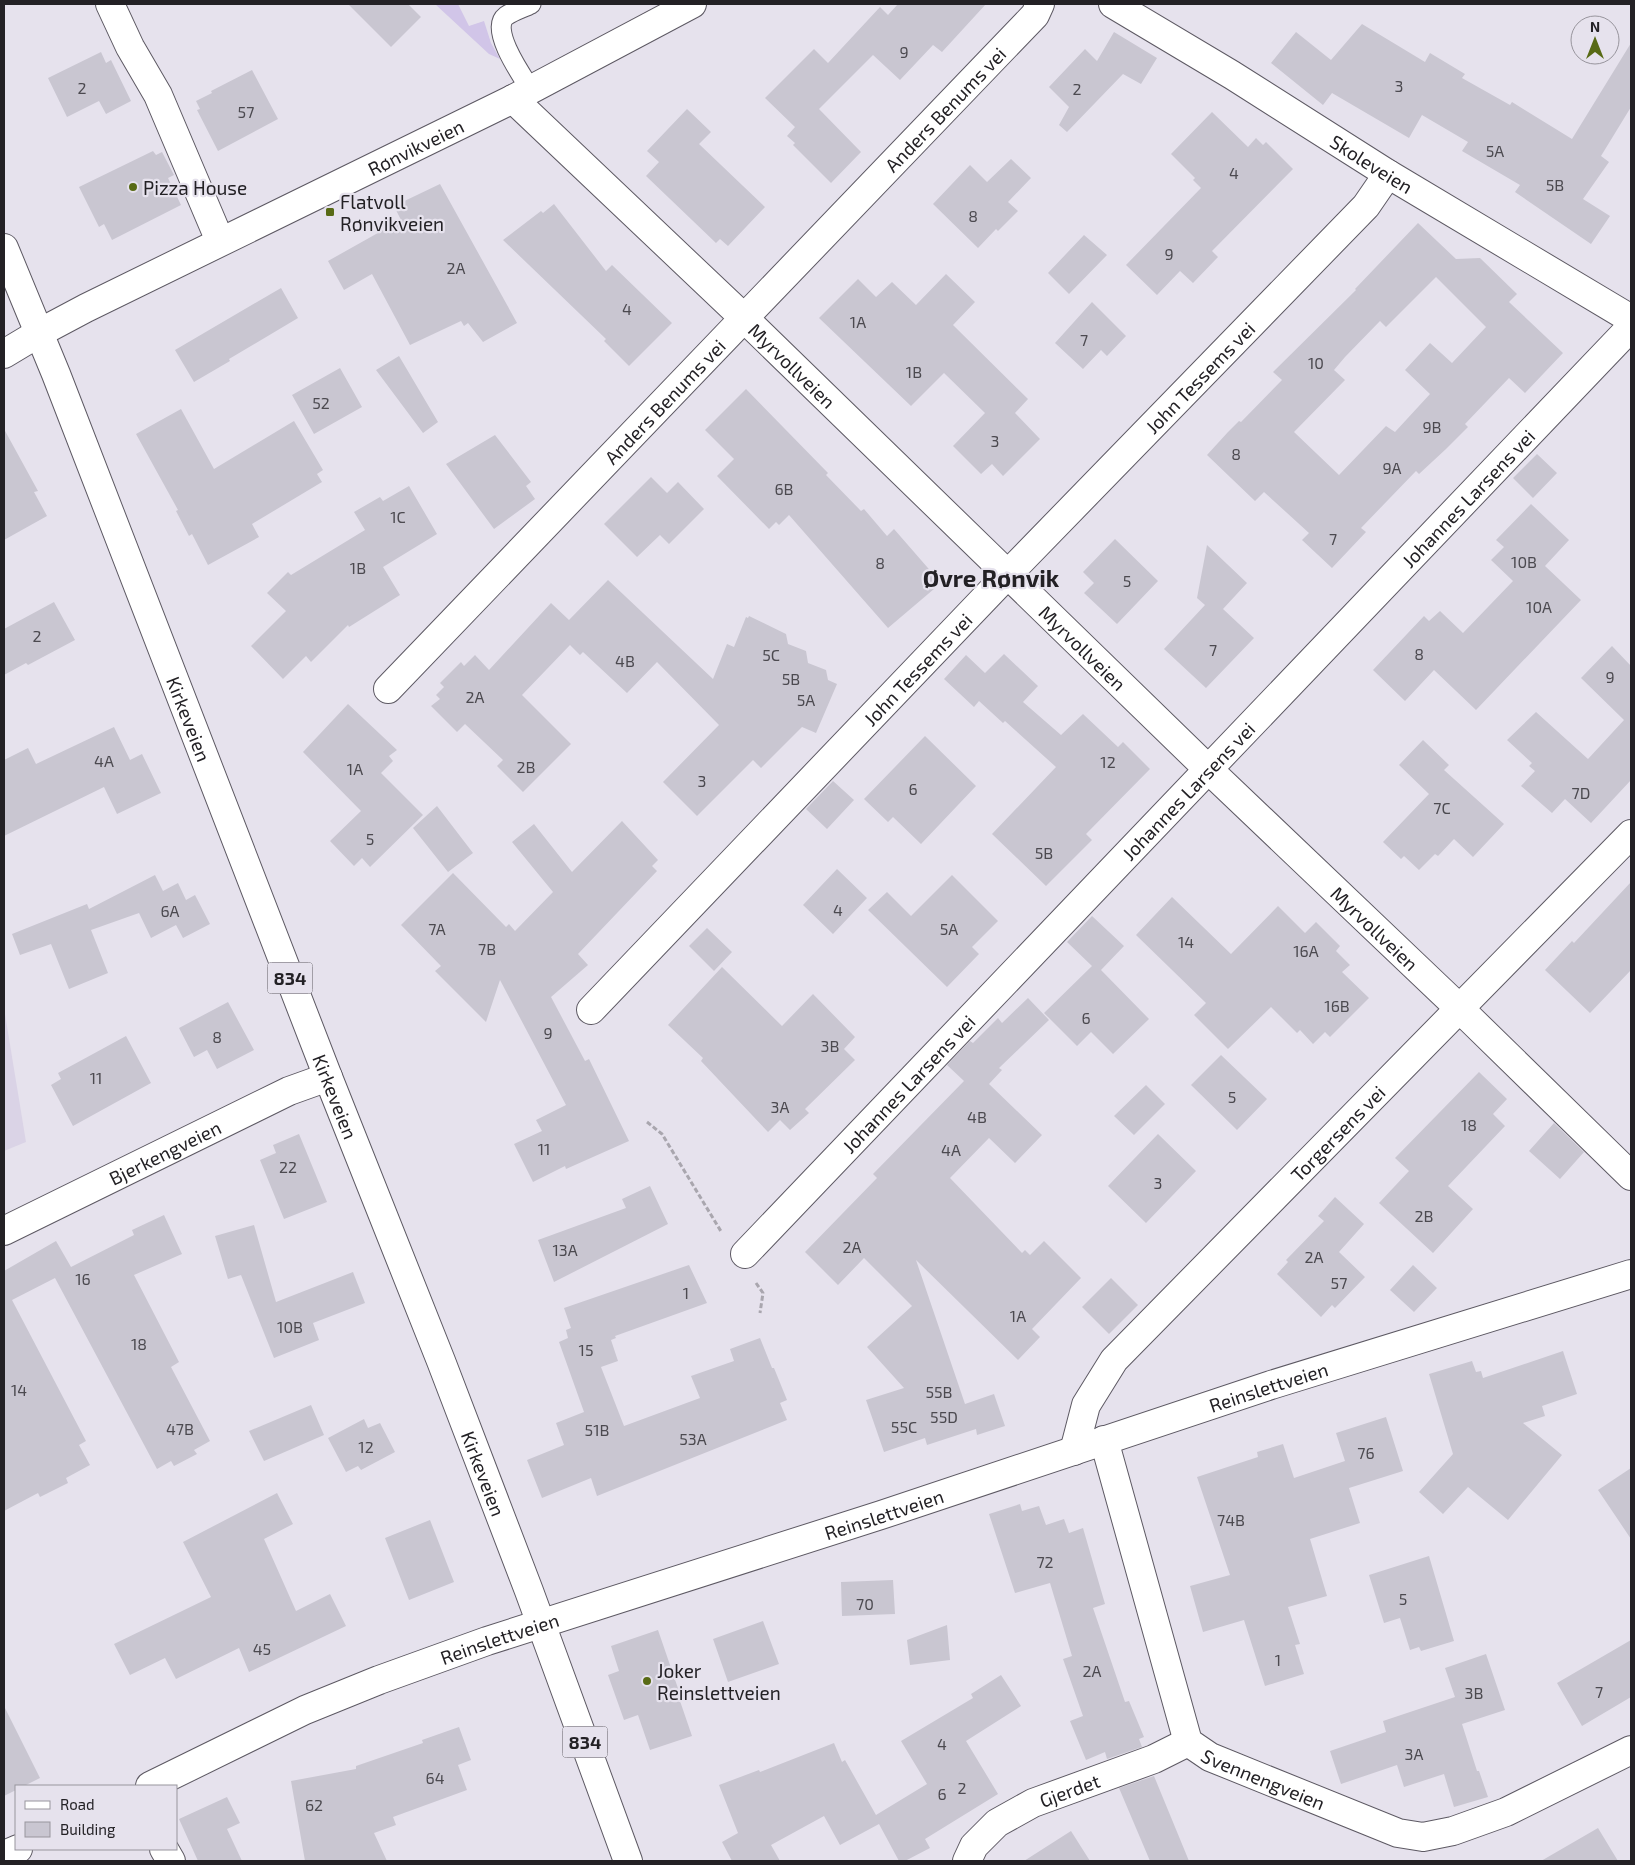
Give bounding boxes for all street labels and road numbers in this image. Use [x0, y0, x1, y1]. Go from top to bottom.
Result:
street label: Anders Benums vei [880, 42, 1010, 176]
street label: Rønvikveien [364, 114, 467, 180]
street label: Skoleveien [1326, 129, 1417, 198]
street label: John Tessems vei [1140, 316, 1259, 438]
street label: Myrvollveien [744, 318, 841, 413]
street label: Anders Benums vei [599, 334, 730, 468]
street label: Johannes Larsens vei [1397, 424, 1539, 572]
street label: Myrvollveien [1035, 600, 1131, 695]
street label: John Tessems vei [858, 608, 976, 730]
street label: Kirkeveien [163, 673, 216, 765]
street label: Johannes Larsens vei [1117, 717, 1259, 864]
street label: Myrvollveien [1326, 881, 1424, 975]
road number: 834 [268, 962, 312, 994]
street label: Johannes Larsens vei [837, 1010, 979, 1157]
street label: Kirkeveien [309, 1051, 363, 1142]
street label: Torgersens vei [1285, 1080, 1389, 1185]
street label: Bjerkengveien [105, 1115, 224, 1189]
street label: Reinslettveien [1206, 1357, 1331, 1416]
street label: Kirkeveien [457, 1428, 511, 1519]
street label: Reinslettveien [821, 1484, 946, 1544]
street label: Reinslettveien [437, 1607, 562, 1669]
road number: 834 [562, 1726, 608, 1758]
street label: Svennengveien [1197, 1743, 1329, 1814]
street label: Gjerdet [1036, 1768, 1103, 1811]

